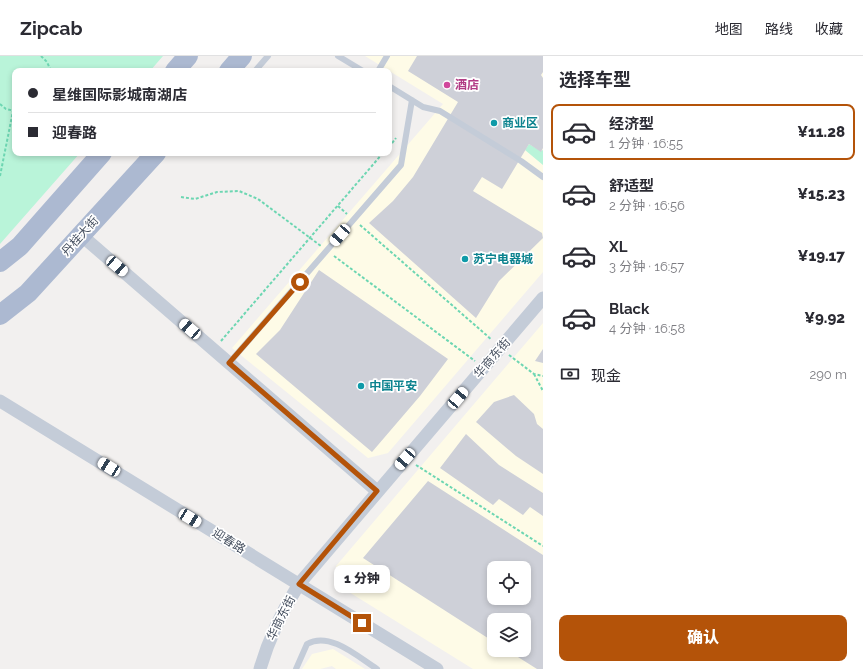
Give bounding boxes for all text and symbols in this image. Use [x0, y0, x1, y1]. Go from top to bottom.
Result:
text: Zipcab [20, 17, 82, 39]
text: 地图 [715, 21, 743, 37]
text: 路线 [765, 21, 793, 37]
text: 收藏 [815, 21, 843, 37]
text: 选择车型 [559, 69, 631, 90]
place label: 酒店 [455, 78, 479, 92]
marker: 酒店 [442, 80, 452, 90]
text: 星维国际影城南湖店 [52, 86, 187, 104]
icon: car [561, 114, 597, 150]
text: 经济型 [609, 115, 654, 133]
place label: 商业区 [502, 116, 538, 130]
marker: 商业区 [489, 118, 499, 128]
text: ¥11.28 [797, 123, 845, 141]
text: 迎春路 [52, 124, 97, 142]
text: 1 分钟 · 16:55 [609, 136, 683, 151]
icon: car [561, 176, 597, 212]
text: 舒适型 [609, 177, 654, 195]
text: ¥15.23 [797, 185, 845, 203]
text: 2 分钟 · 16:56 [609, 198, 685, 213]
street label: 丹桂大街 [59, 213, 101, 259]
car [328, 222, 352, 248]
icon: car [561, 238, 597, 274]
text: XL [609, 238, 627, 256]
text: ¥19.17 [798, 247, 845, 265]
place label: 苏宁电器城 [473, 252, 533, 266]
car [104, 254, 130, 278]
marker: 苏宁电器城 [460, 254, 470, 264]
text: 3 分钟 · 16:57 [609, 259, 684, 274]
route start [291, 273, 309, 291]
icon: car [561, 300, 597, 336]
text: Black [609, 300, 649, 318]
text: ¥9.92 [804, 309, 845, 327]
car [177, 317, 203, 341]
text: 4 分钟 · 16:58 [609, 321, 685, 336]
street label: 华商东街 [471, 335, 513, 381]
icon: cash [559, 363, 581, 385]
text: 现金 [591, 367, 621, 385]
text: 290 m [809, 367, 847, 382]
place label: 中国平安 [369, 379, 417, 393]
marker: 中国平安 [356, 381, 366, 391]
car [446, 385, 470, 411]
car [393, 446, 417, 472]
car [96, 456, 122, 478]
car [177, 507, 203, 529]
street label: 迎春路 [210, 526, 248, 556]
map controls [487, 561, 531, 657]
button: locate [487, 561, 531, 605]
callout: 1 分钟 [334, 565, 390, 593]
text: 1 分钟 [344, 571, 380, 586]
street label: 华商东街 [264, 593, 298, 643]
button: layers [487, 613, 531, 657]
route end [353, 614, 371, 632]
button: 确认 [559, 615, 847, 661]

